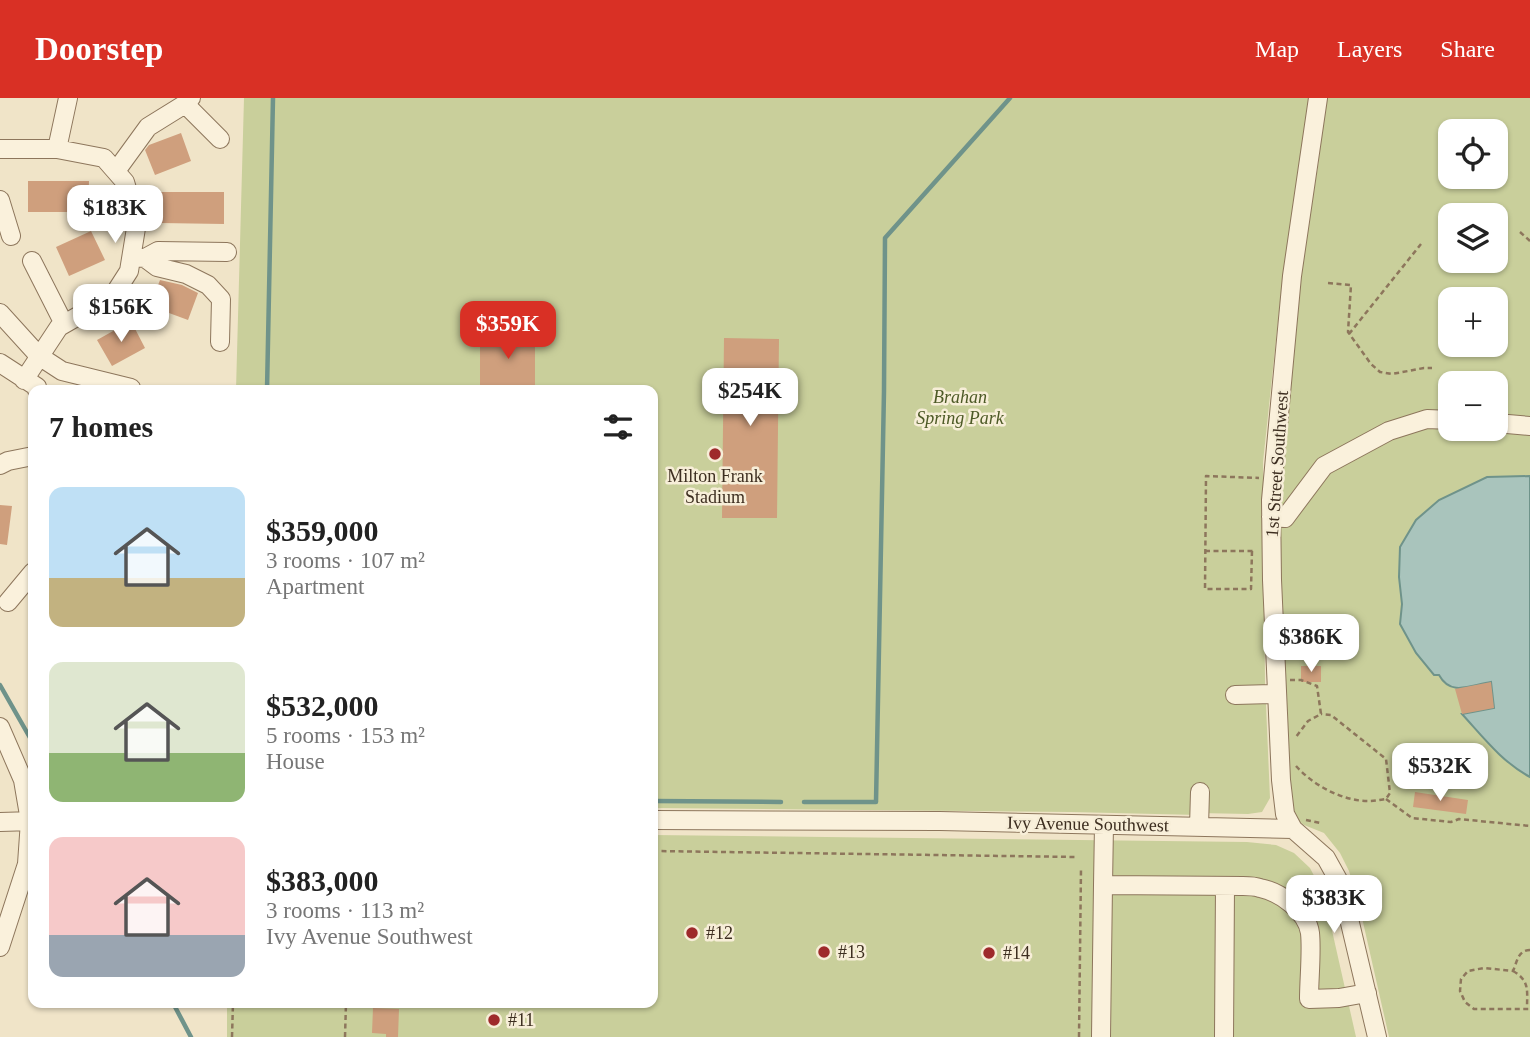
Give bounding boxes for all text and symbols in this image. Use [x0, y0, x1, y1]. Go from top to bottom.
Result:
text: Doorstep [35, 31, 163, 67]
text: Map [1255, 36, 1299, 62]
text: Layers [1337, 36, 1402, 62]
text: Share [1440, 36, 1495, 62]
map controls [1438, 119, 1508, 441]
button: locate [1438, 119, 1508, 189]
pin: $183K [66, 186, 164, 245]
text: $183K [83, 195, 147, 220]
button: layers [1438, 203, 1508, 273]
pin: $156K [72, 285, 170, 344]
button: + [1438, 287, 1508, 357]
text: $156K [89, 294, 153, 319]
pin: $359K [459, 302, 557, 361]
text: $359K [476, 311, 540, 336]
pin: $254K [701, 368, 799, 428]
button: − [1438, 371, 1508, 441]
text: $254K [718, 378, 782, 403]
park label: Brahan Spring Park [916, 387, 1005, 428]
street label: 1st Street Southwest [1262, 390, 1292, 538]
icon: filters [599, 408, 637, 446]
text: 7 homes [49, 410, 153, 443]
marker: Milton Frank Stadium [707, 446, 723, 462]
place label: Milton Frank Stadium [667, 466, 763, 507]
text: $359,000 [266, 514, 379, 547]
icon: home [105, 515, 189, 599]
text: 3 rooms · 107 m² [266, 548, 425, 573]
text: Apartment [266, 574, 364, 599]
pin: $386K [1262, 614, 1360, 674]
text: $386K [1279, 624, 1343, 649]
text: $532,000 [266, 689, 379, 722]
icon: home [105, 690, 189, 774]
text: 5 rooms · 153 m² [266, 723, 425, 748]
pin: $532K [1391, 744, 1489, 803]
text: House [266, 749, 325, 774]
text: $532K [1408, 753, 1472, 778]
street label: Ivy Avenue Southwest [1007, 813, 1169, 835]
text: $383,000 [266, 864, 379, 897]
icon: home [105, 865, 189, 949]
pin: $383K [1285, 876, 1383, 935]
text: $383K [1302, 885, 1366, 910]
text: 3 rooms · 113 m² [266, 898, 424, 923]
place label: #12 [706, 923, 733, 943]
text: Ivy Avenue Southwest [266, 924, 473, 949]
marker: #12 [684, 925, 700, 941]
place label: #13 [838, 942, 865, 962]
place label: #14 [1003, 943, 1030, 963]
marker: #13 [816, 944, 832, 960]
marker: #14 [981, 945, 997, 961]
place label: #11 [508, 1010, 534, 1030]
marker: #11 [486, 1012, 502, 1028]

